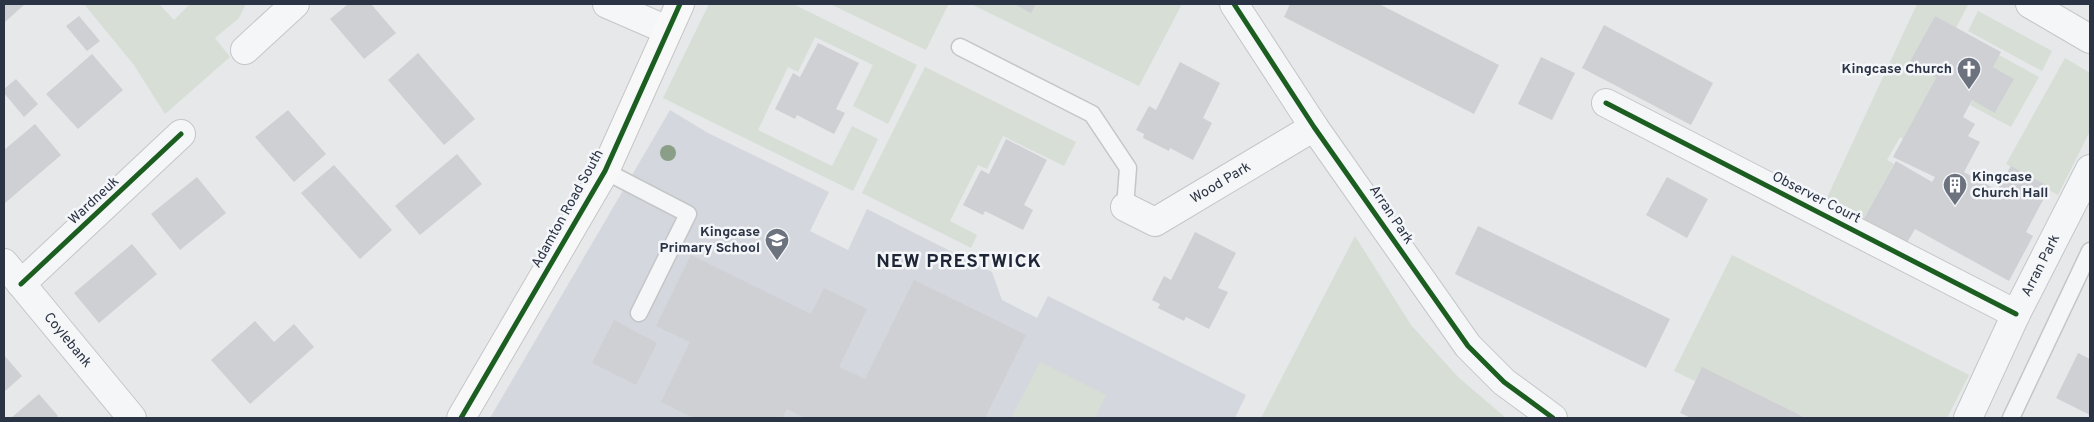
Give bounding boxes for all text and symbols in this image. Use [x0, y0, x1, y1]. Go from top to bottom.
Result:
church icon: Kingcase Church [1956, 56, 1982, 90]
place label: Kingcase Church [1842, 61, 1952, 78]
street label: Adamton Road South [528, 147, 608, 271]
street label: Wood Park [1187, 158, 1254, 207]
street label: Observer Court [1769, 168, 1863, 228]
place label: Kingcase Church Hall [1972, 169, 2048, 202]
building icon: Kingcase Church Hall [1942, 172, 1968, 206]
street label: Wardneuk [65, 173, 123, 229]
street label: Arran Park [1365, 182, 1417, 248]
place label: Kingcase Primary School [659, 224, 760, 257]
school or university icon: Kingcase Primary School [764, 227, 790, 261]
street label: Arran Park [2018, 231, 2064, 300]
district label: NEW PRESTWICK [876, 250, 1042, 274]
street label: Coylebank [40, 309, 95, 371]

